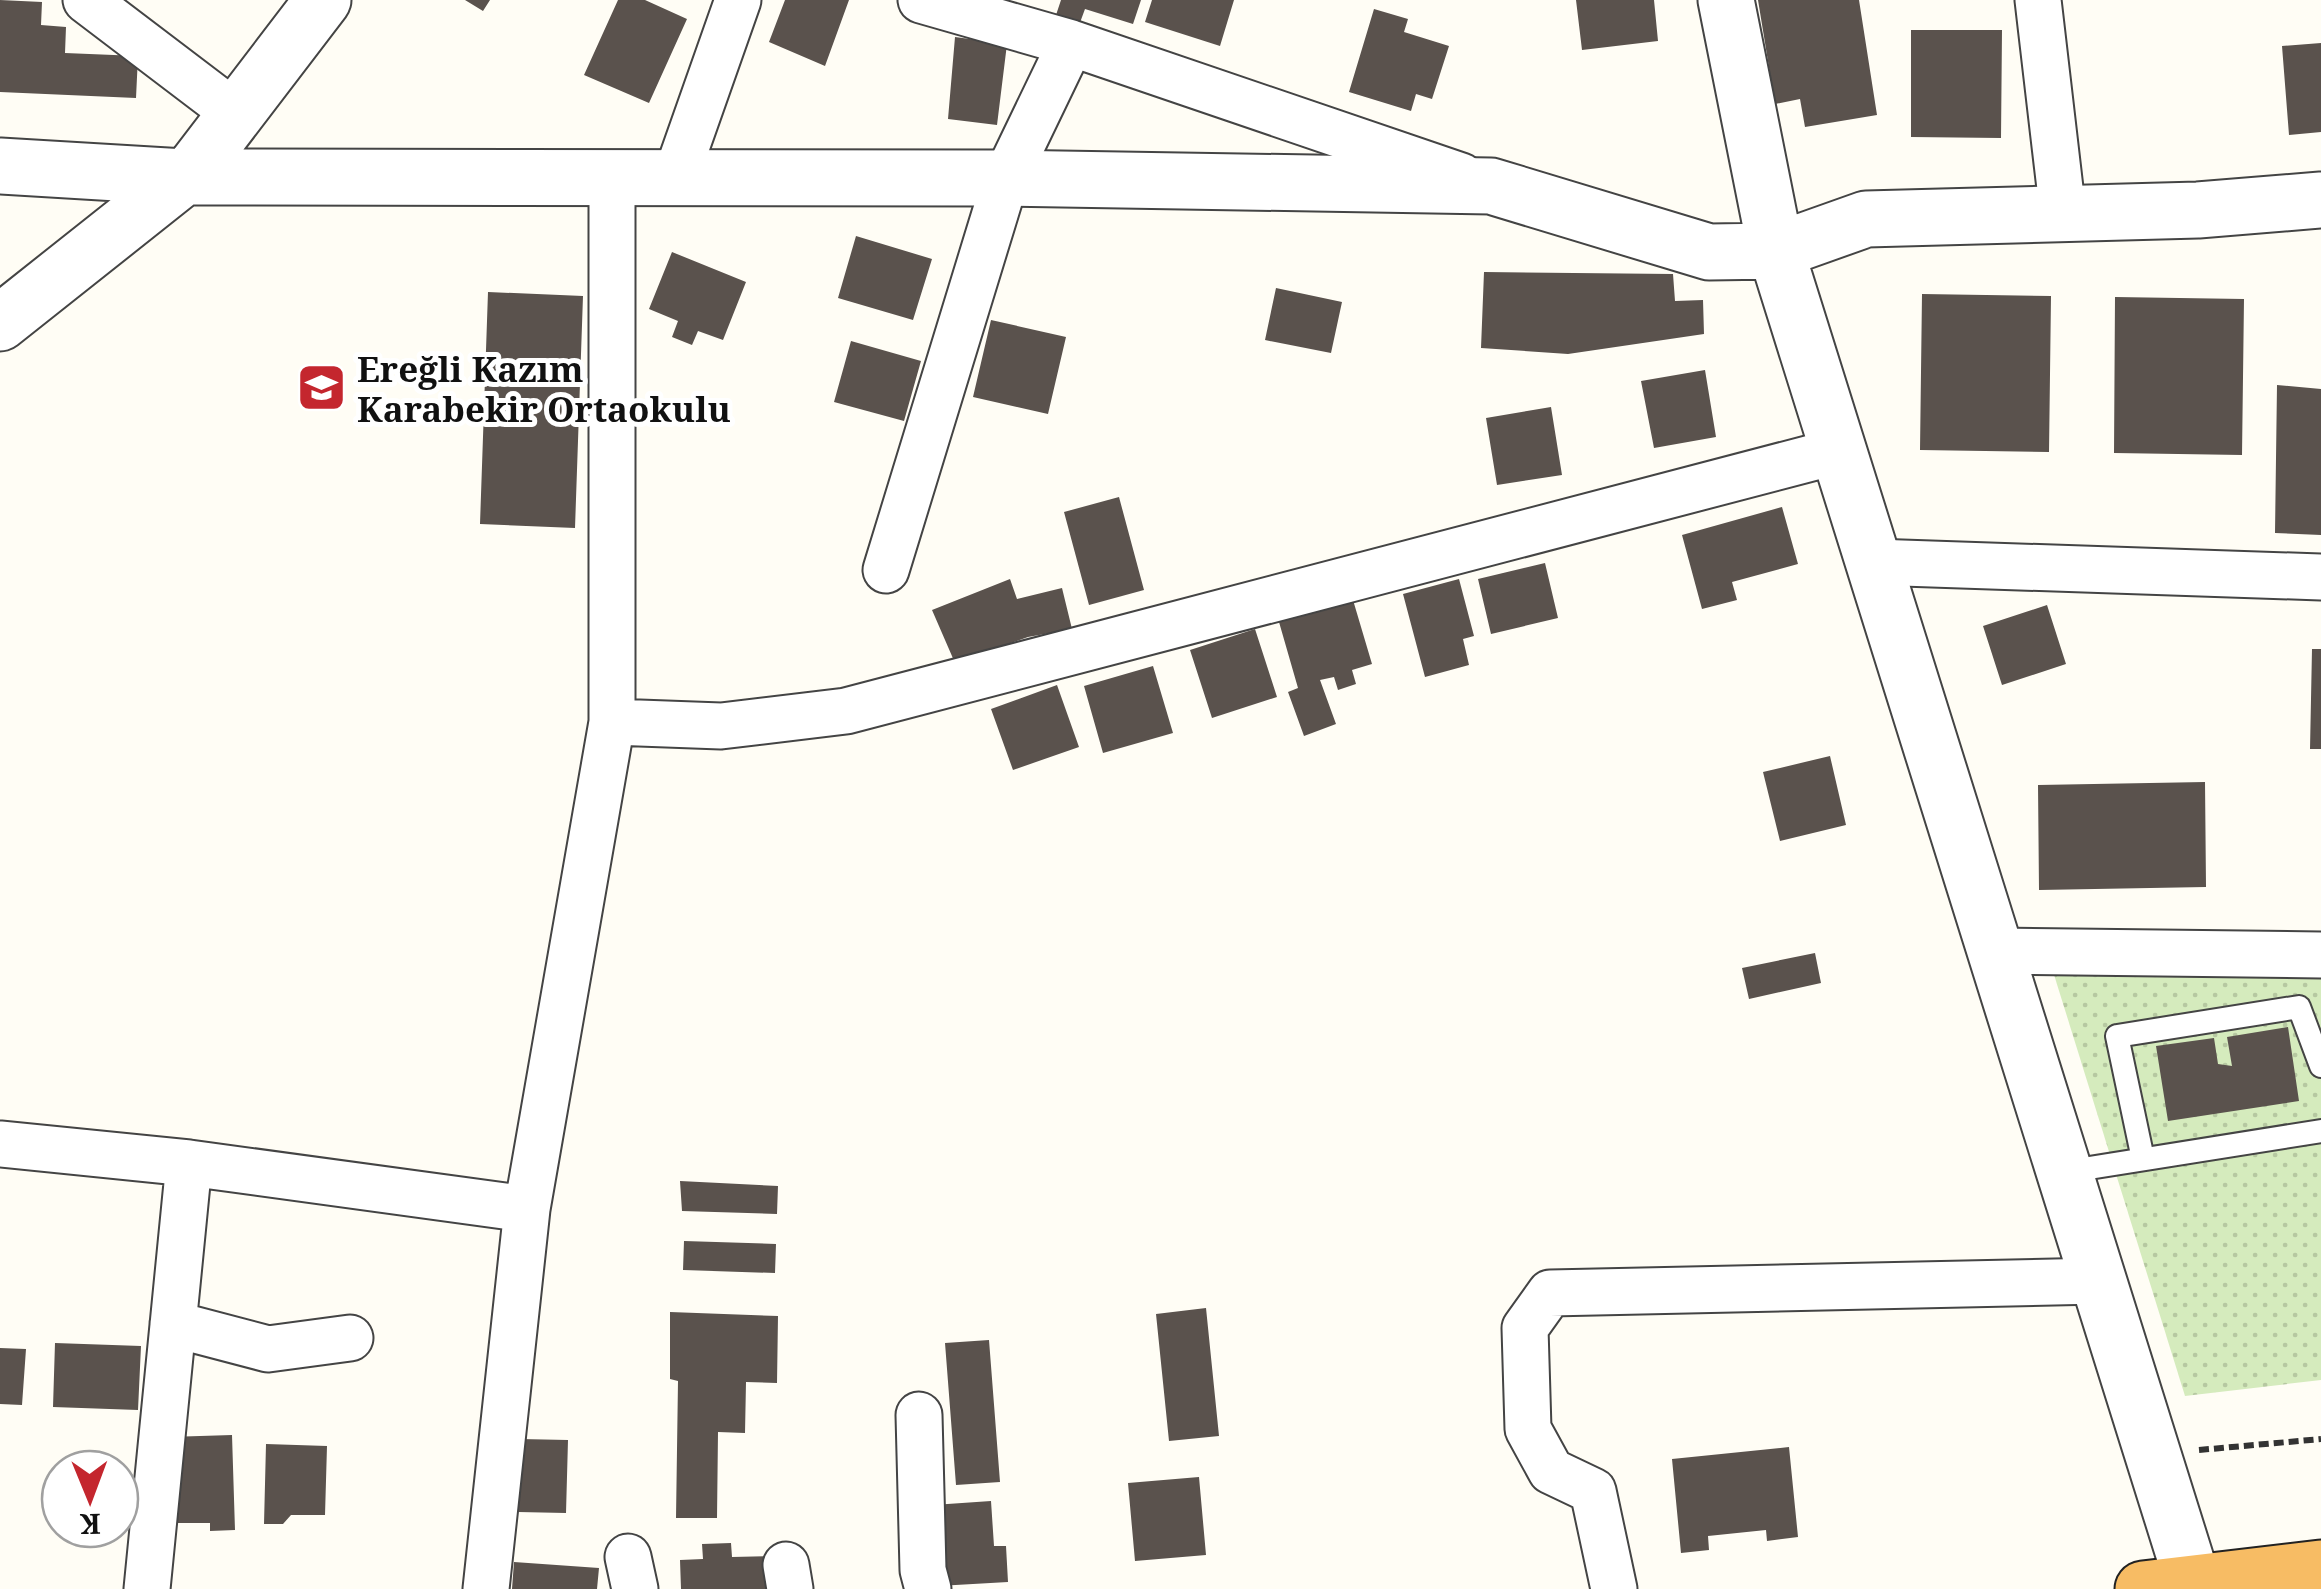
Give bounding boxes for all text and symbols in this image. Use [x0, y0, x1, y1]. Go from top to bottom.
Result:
place label: Ereğli Kazım Karabekir Ortaokulu [357, 345, 731, 432]
school or university icon: Ereğli Kazım Karabekir Ortaokulu [296, 362, 348, 414]
north arrow [40, 1449, 140, 1549]
text: K [79, 1506, 101, 1544]

